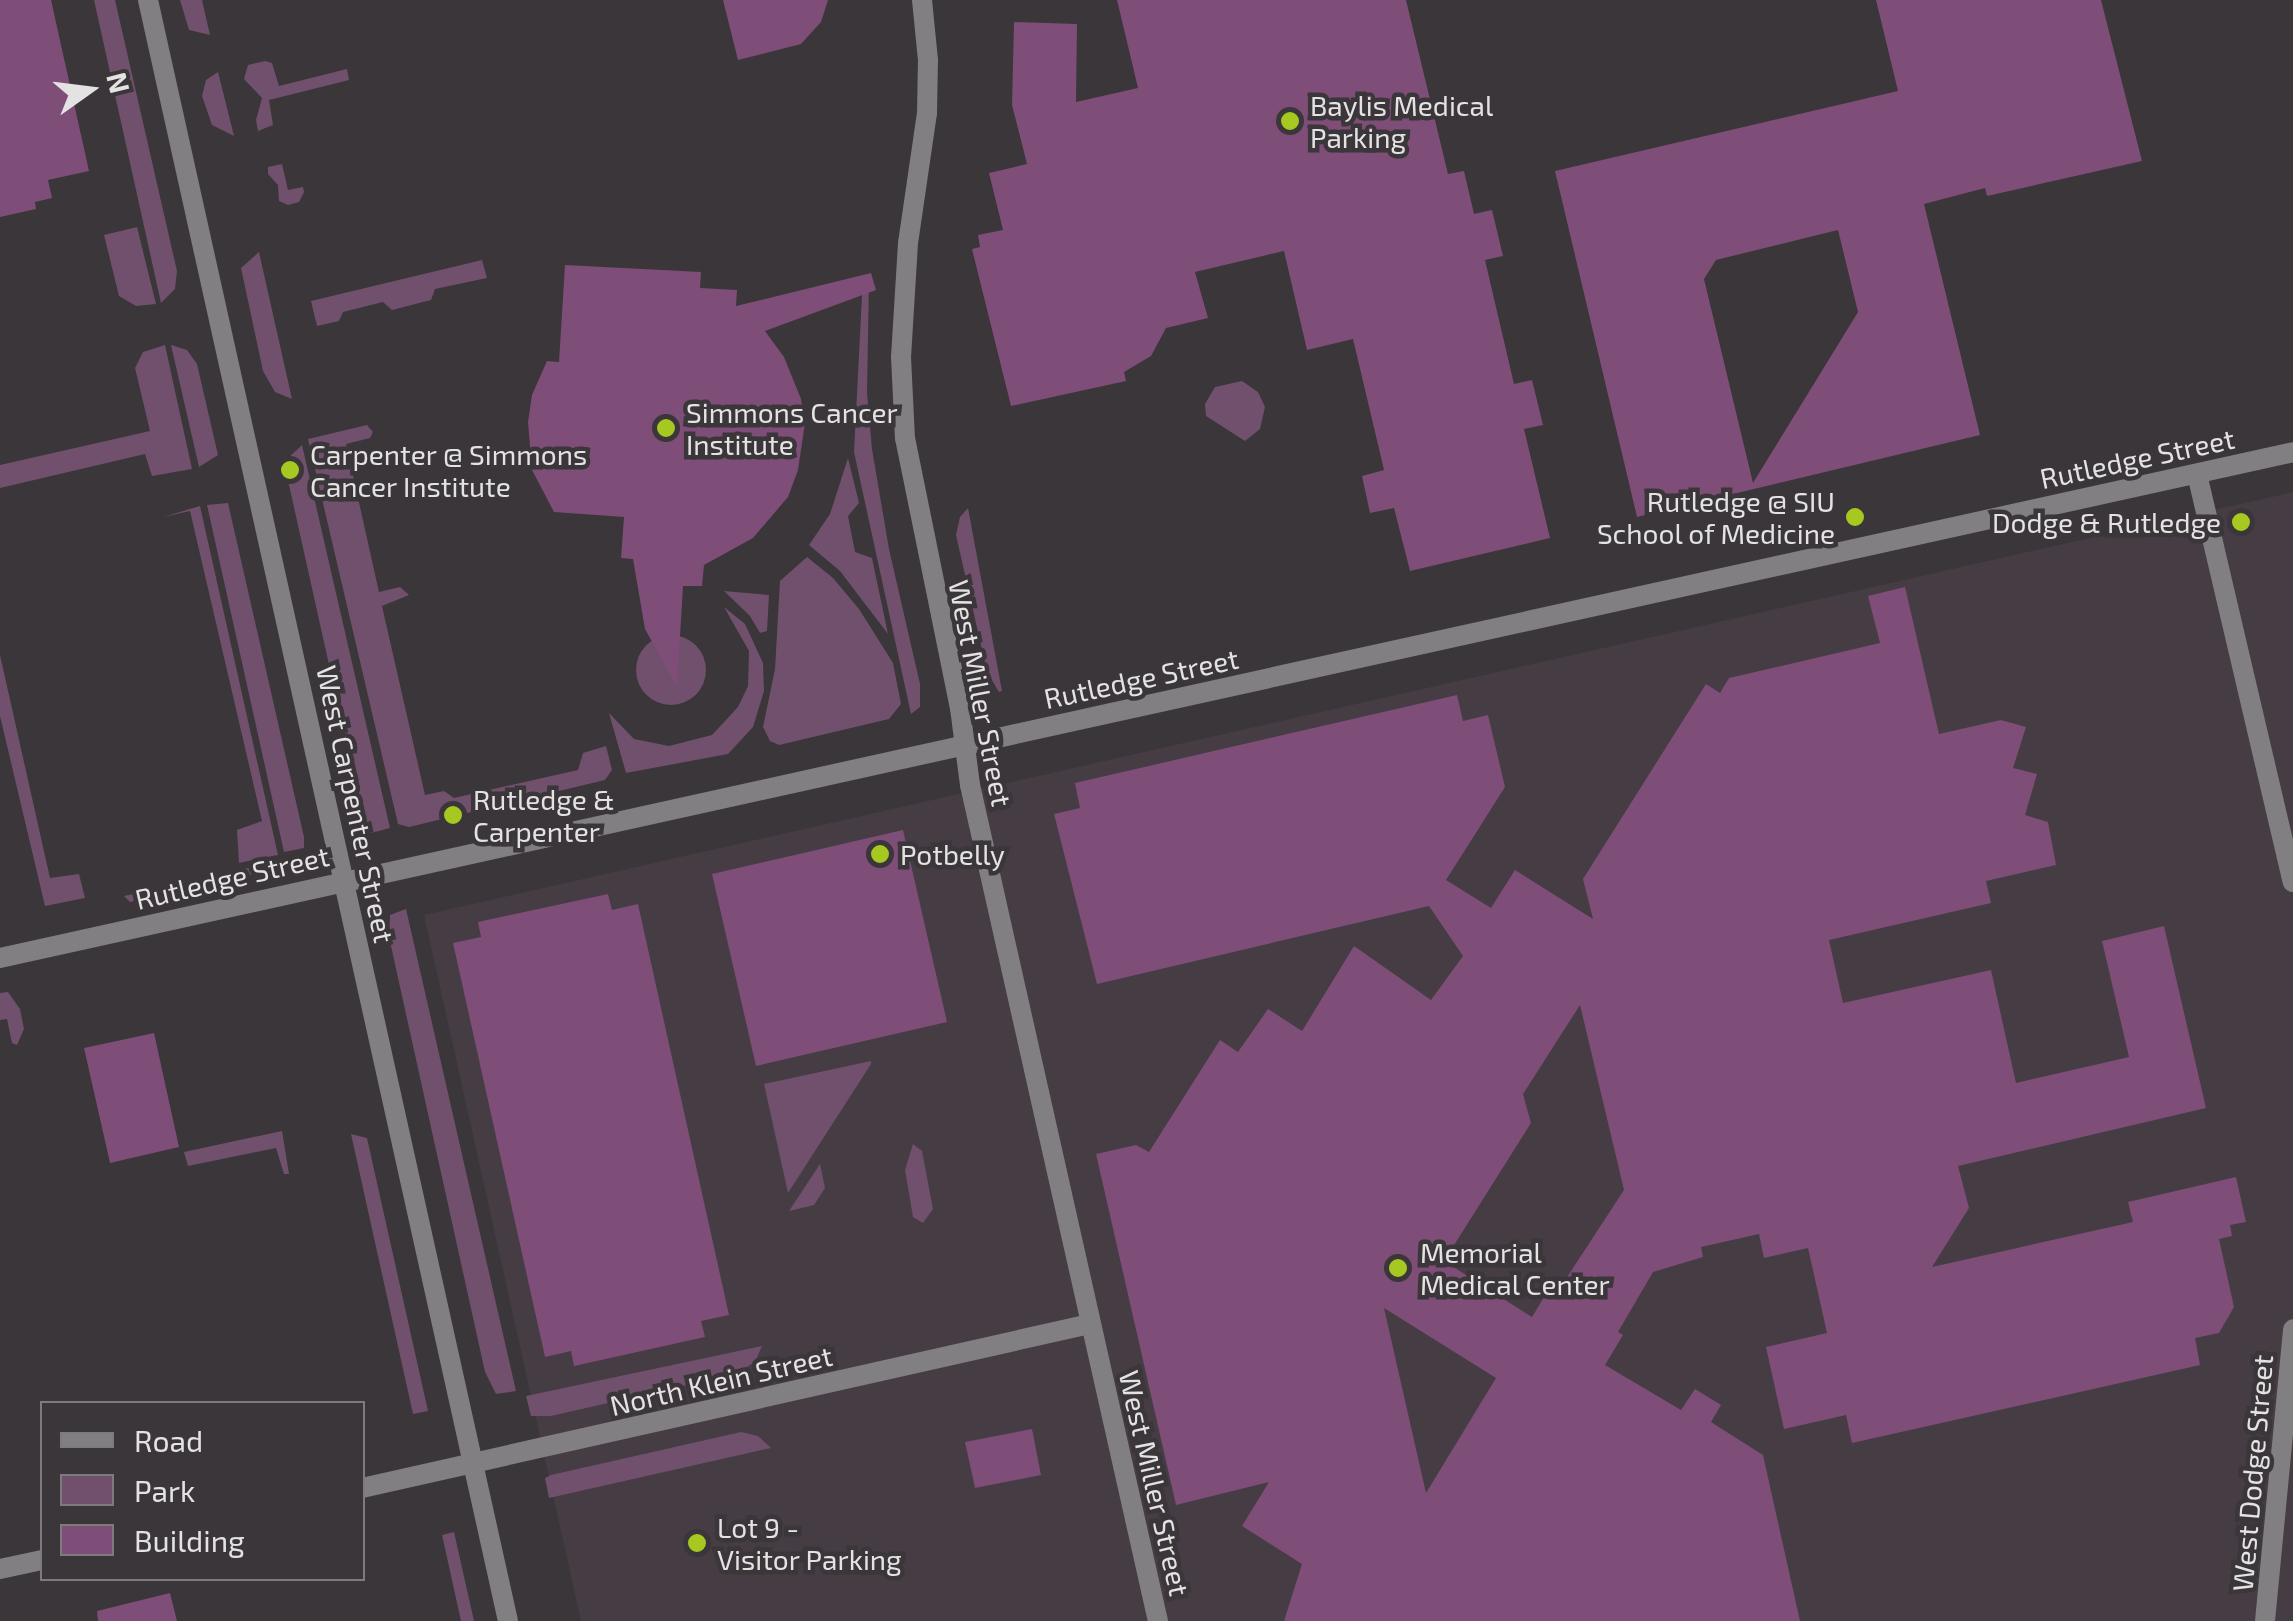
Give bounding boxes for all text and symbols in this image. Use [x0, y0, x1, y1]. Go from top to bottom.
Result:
north arrow [40, 40, 140, 140]
text: N [100, 69, 138, 97]
place label: Baylis Medical Parking [1310, 88, 1493, 154]
marker: Baylis Medical Parking [1279, 110, 1301, 132]
place label: Simmons Cancer Institute [686, 395, 898, 461]
marker: Simmons Cancer Institute [655, 417, 677, 439]
street label: Rutledge Street [2037, 421, 2237, 495]
place label: Carpenter @ Simmons Cancer Institute [310, 437, 588, 503]
marker: Carpenter @ Simmons Cancer Institute [279, 459, 301, 481]
place label: Rutledge @ SIU School of Medicine [1596, 484, 1835, 550]
place label: Dodge & Rutledge [1992, 505, 2221, 539]
marker: Rutledge @ SIU School of Medicine [1844, 506, 1866, 528]
marker: Dodge & Rutledge [2230, 511, 2252, 533]
street label: West Miller Street [943, 577, 1019, 809]
street label: Rutledge Street [1041, 641, 1241, 715]
street label: West Carpenter Street [310, 662, 402, 946]
place label: Rutledge & Carpenter [473, 782, 615, 848]
marker: Rutledge & Carpenter [442, 804, 464, 826]
place label: Potbelly [900, 837, 1005, 871]
street label: Rutledge Street [132, 838, 332, 916]
marker: Potbelly [869, 843, 891, 865]
place label: Memorial Medical Center [1420, 1235, 1610, 1301]
marker: Memorial Medical Center [1385, 1255, 1411, 1281]
street label: North Klein Street [607, 1338, 835, 1422]
street label: West Dodge Street [2225, 1353, 2279, 1593]
street label: West Miller Street [1113, 1367, 1197, 1599]
legend [40, 1401, 365, 1581]
text: Road [134, 1422, 203, 1458]
text: Park [134, 1472, 195, 1508]
place label: Lot 9 - Visitor Parking [717, 1510, 902, 1576]
text: Building [134, 1522, 245, 1558]
marker: Lot 9 - Visitor Parking [686, 1532, 708, 1554]

